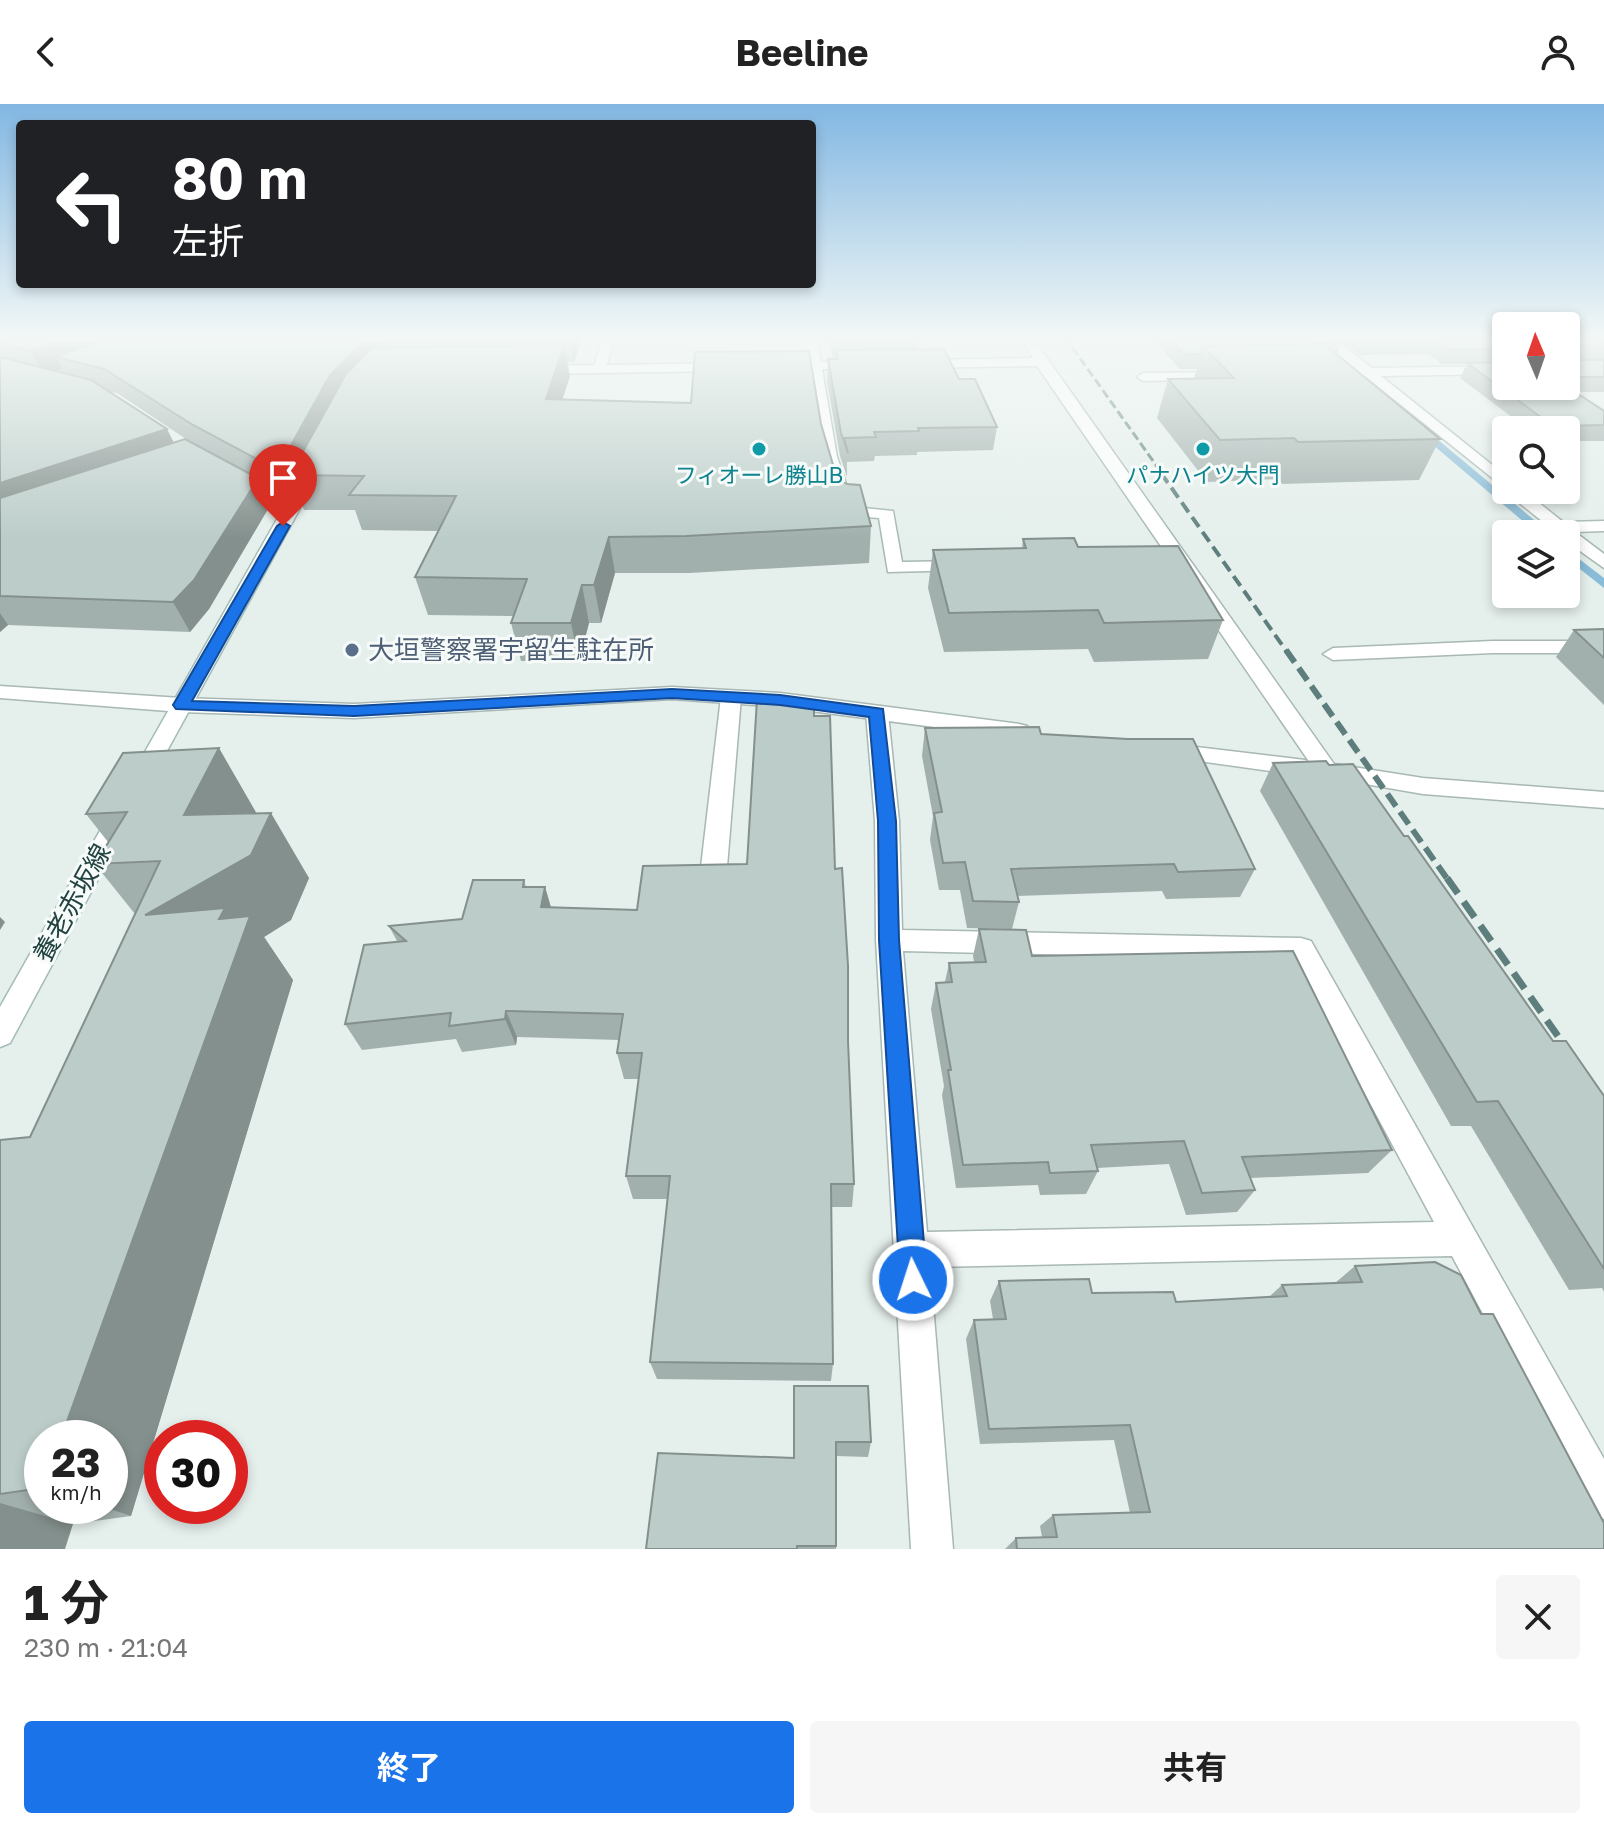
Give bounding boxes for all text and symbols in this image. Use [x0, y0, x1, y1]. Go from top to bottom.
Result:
icon: back [24, 30, 68, 74]
icon: person [1536, 30, 1580, 74]
text: Beeline [736, 31, 868, 74]
text: 80 m [172, 144, 307, 211]
icon: left [40, 152, 144, 256]
text: 左折 [172, 219, 244, 262]
north arrow [1492, 312, 1580, 400]
map controls [1492, 312, 1580, 608]
button: search [1492, 416, 1580, 504]
marker: フィオーレ勝山B [750, 440, 768, 458]
marker: パナハイツ大門 [1194, 440, 1212, 458]
pin [249, 444, 317, 526]
icon: arrive [261, 456, 305, 500]
place label: フィオーレ勝山B [675, 461, 843, 488]
place label: パナハイツ大門 [1126, 461, 1280, 488]
button: layers [1492, 520, 1580, 608]
place label: 大垣警察署宇留生駐在所 [368, 634, 654, 665]
marker: 大垣警察署宇留生駐在所 [343, 641, 361, 659]
street label: 養老赤坂線 [26, 838, 117, 967]
position arrow [871, 1238, 955, 1322]
speed limit sign: 30 [144, 1420, 248, 1524]
text: 23 [52, 1438, 100, 1486]
text: km/h [51, 1480, 101, 1504]
text: 1 分 [24, 1573, 109, 1631]
button: close [1496, 1575, 1580, 1659]
text: 230 m · 21:04 [24, 1632, 188, 1663]
button: 終了 [24, 1721, 794, 1813]
button: 共有 [810, 1721, 1580, 1813]

